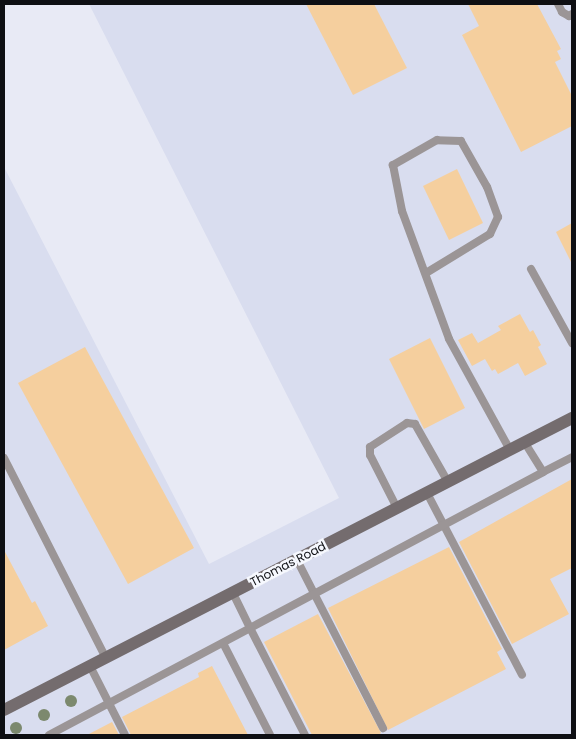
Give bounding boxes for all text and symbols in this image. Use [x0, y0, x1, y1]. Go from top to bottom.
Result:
street label: Thomas Road [248, 539, 328, 589]

